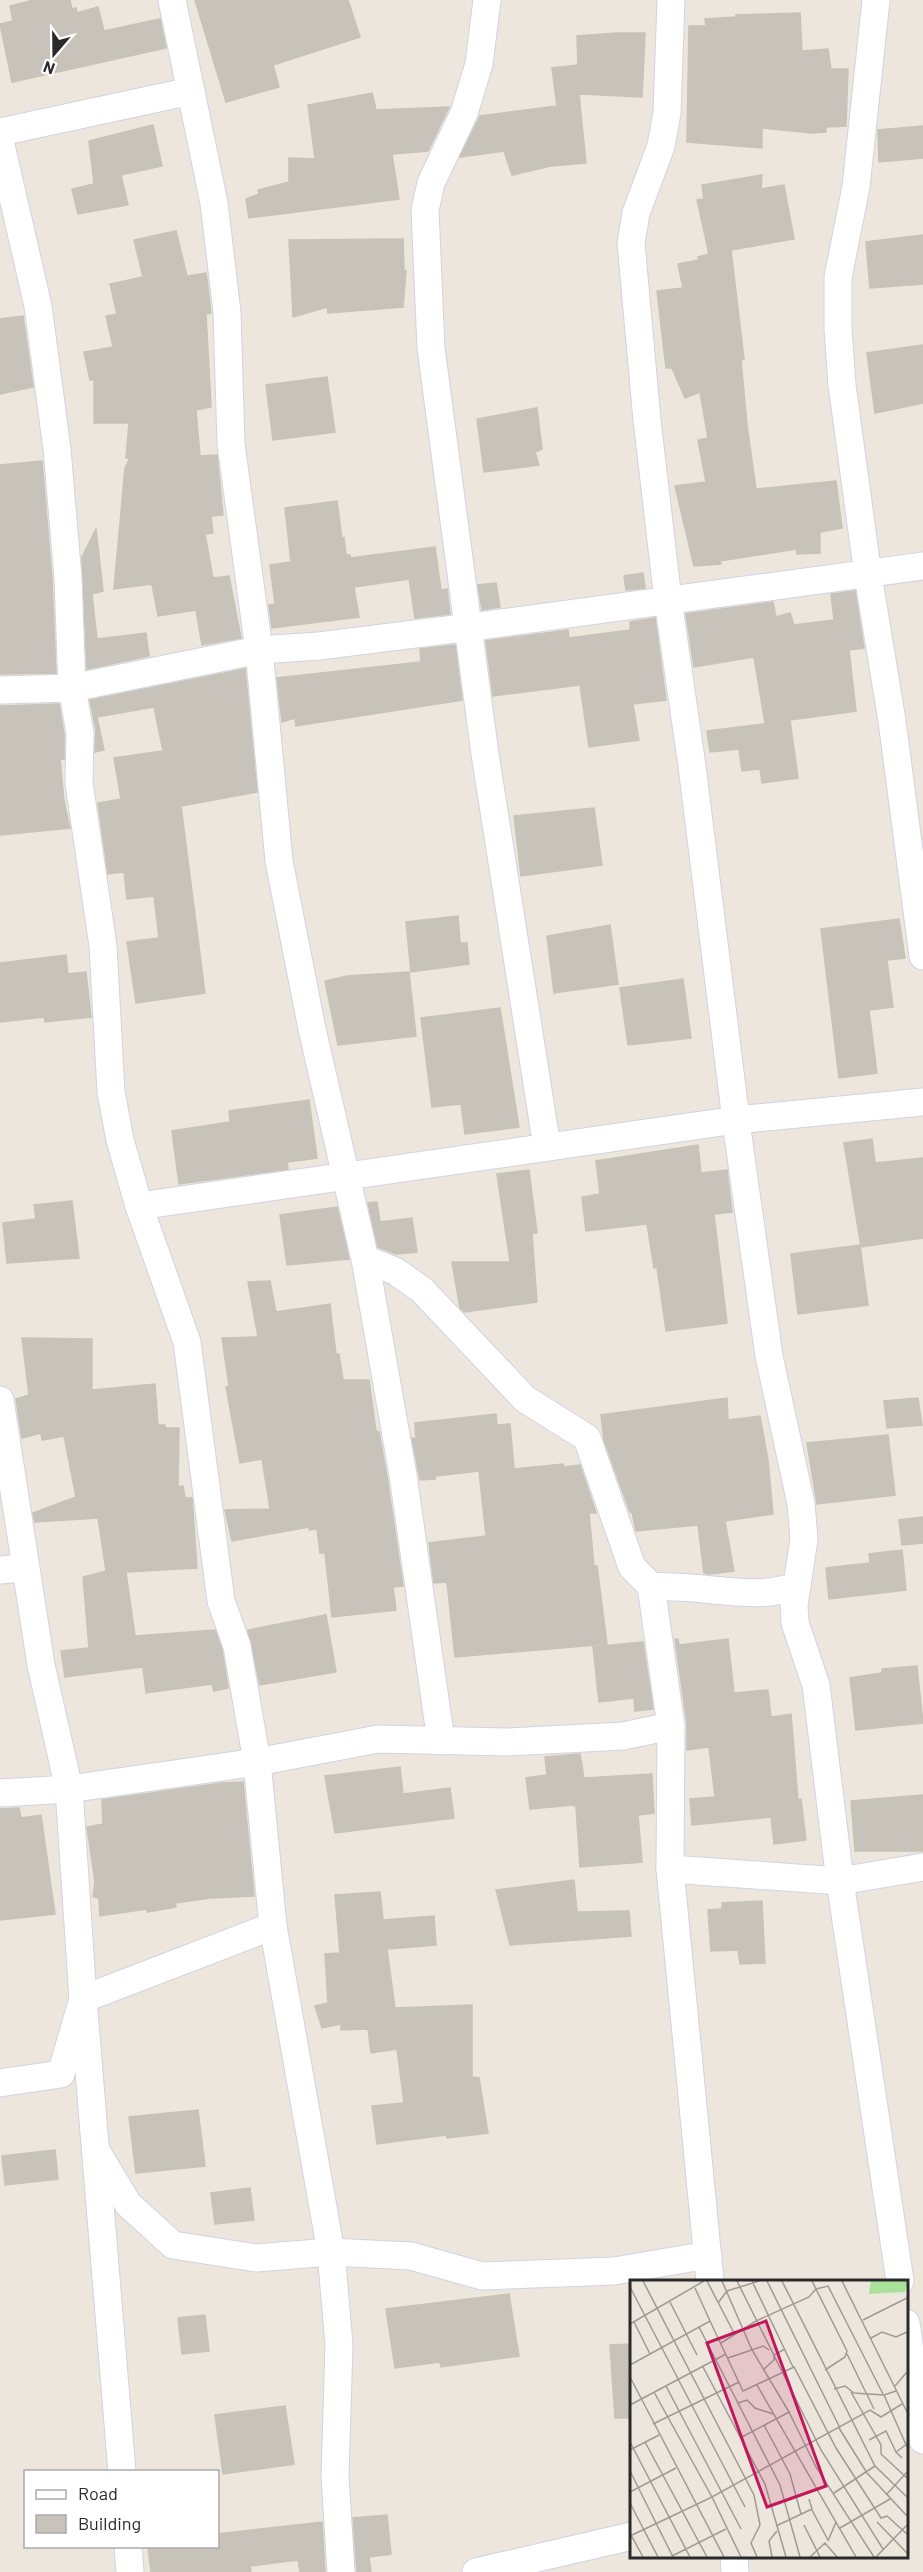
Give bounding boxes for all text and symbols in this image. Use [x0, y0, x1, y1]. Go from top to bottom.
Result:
north arrow [24, 24, 84, 84]
text: N [40, 58, 57, 79]
inset map [630, 2280, 908, 2557]
legend [24, 2470, 219, 2548]
text: Road [78, 2482, 118, 2504]
text: Building [78, 2512, 141, 2534]

